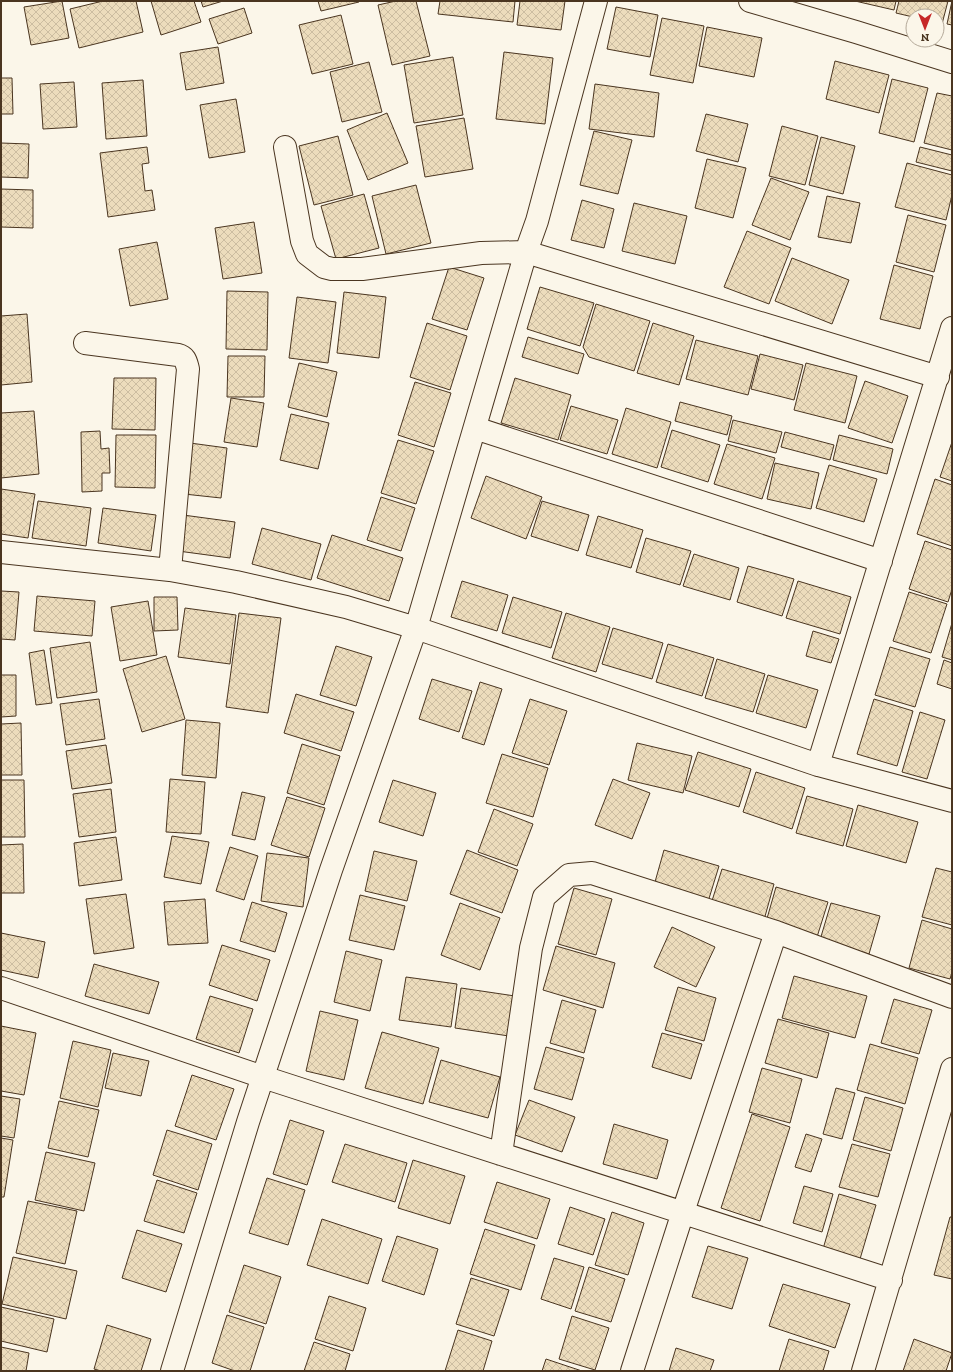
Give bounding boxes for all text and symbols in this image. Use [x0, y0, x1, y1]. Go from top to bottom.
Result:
north arrow [905, 8, 945, 48]
text: N [920, 31, 929, 44]

